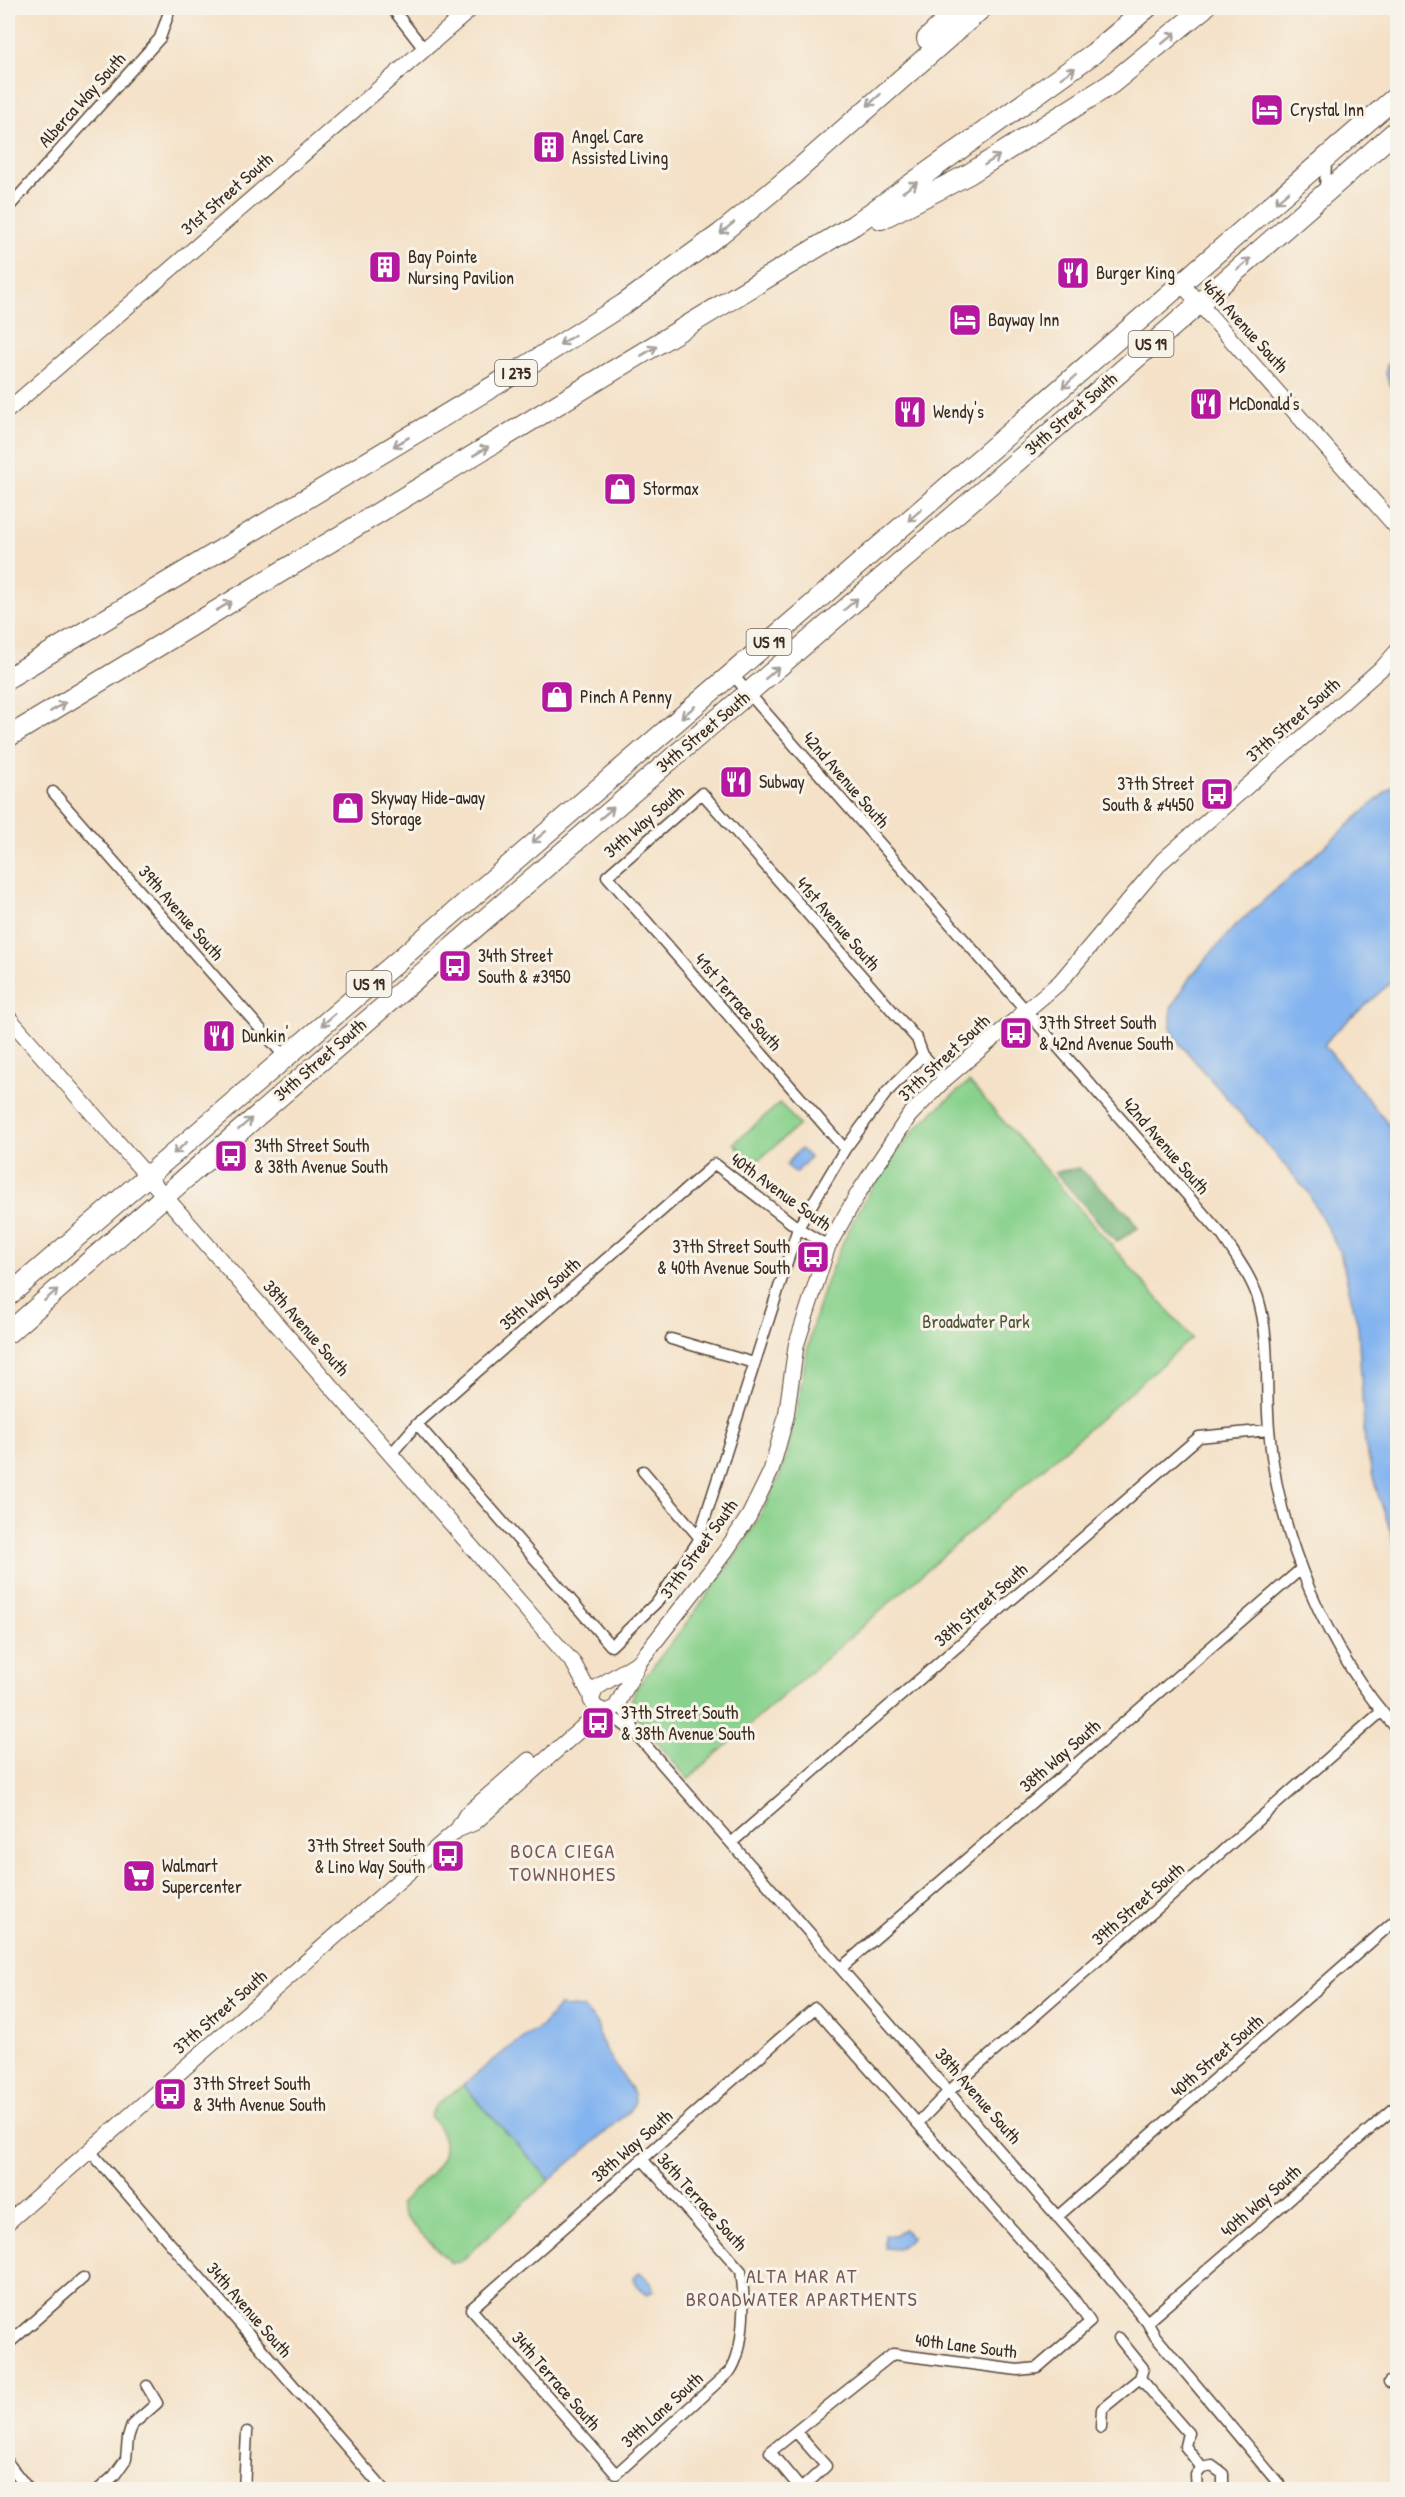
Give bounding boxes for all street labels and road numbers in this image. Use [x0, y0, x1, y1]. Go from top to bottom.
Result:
street label: Alberca Way South [32, 47, 131, 152]
street label: 31st Street South [175, 146, 278, 241]
street label: 46th Avenue South [1197, 273, 1294, 378]
road number: US 19 [1128, 331, 1174, 357]
road number: I 275 [495, 360, 537, 386]
street label: 34th Street South [1019, 366, 1123, 461]
road number: US 19 [746, 629, 792, 655]
street label: 37th Street South [1240, 671, 1345, 768]
street label: 34th Street South [651, 685, 755, 778]
street label: 42nd Avenue South [797, 726, 896, 834]
street label: 34th Way South [598, 779, 690, 864]
street label: 39th Avenue South [133, 860, 230, 966]
street label: 41st Avenue South [791, 871, 886, 976]
street label: 41st Terrace South [689, 948, 788, 1056]
road number: US 19 [346, 971, 392, 997]
street label: 37th Street South [892, 1008, 995, 1107]
street label: 34th Street South [268, 1012, 372, 1107]
street label: 42nd Avenue South [1117, 1092, 1216, 1200]
street label: 40th Avenue South [726, 1147, 837, 1237]
street label: 35th Way South [494, 1251, 586, 1336]
street label: 38th Avenue South [258, 1274, 355, 1381]
street label: 37th Street South [654, 1494, 743, 1604]
street label: 38th Street South [929, 1557, 1033, 1652]
street label: 38th Way South [1014, 1713, 1106, 1798]
street label: 39th Street South [1086, 1856, 1190, 1951]
street label: 37th Street South [167, 1963, 272, 2060]
street label: 40th Street South [1165, 2008, 1269, 2103]
street label: 38th Avenue South [930, 2042, 1027, 2149]
street label: 38th Way South [586, 2103, 678, 2188]
street label: 36th Terrace South [651, 2147, 754, 2257]
street label: 40th Way South [1215, 2158, 1307, 2243]
street label: 34th Avenue South [201, 2257, 298, 2363]
street label: 34th Terrace South [506, 2326, 607, 2436]
street label: 40th Lane South [914, 2327, 1019, 2364]
street label: 39th Lane South [615, 2366, 708, 2453]

